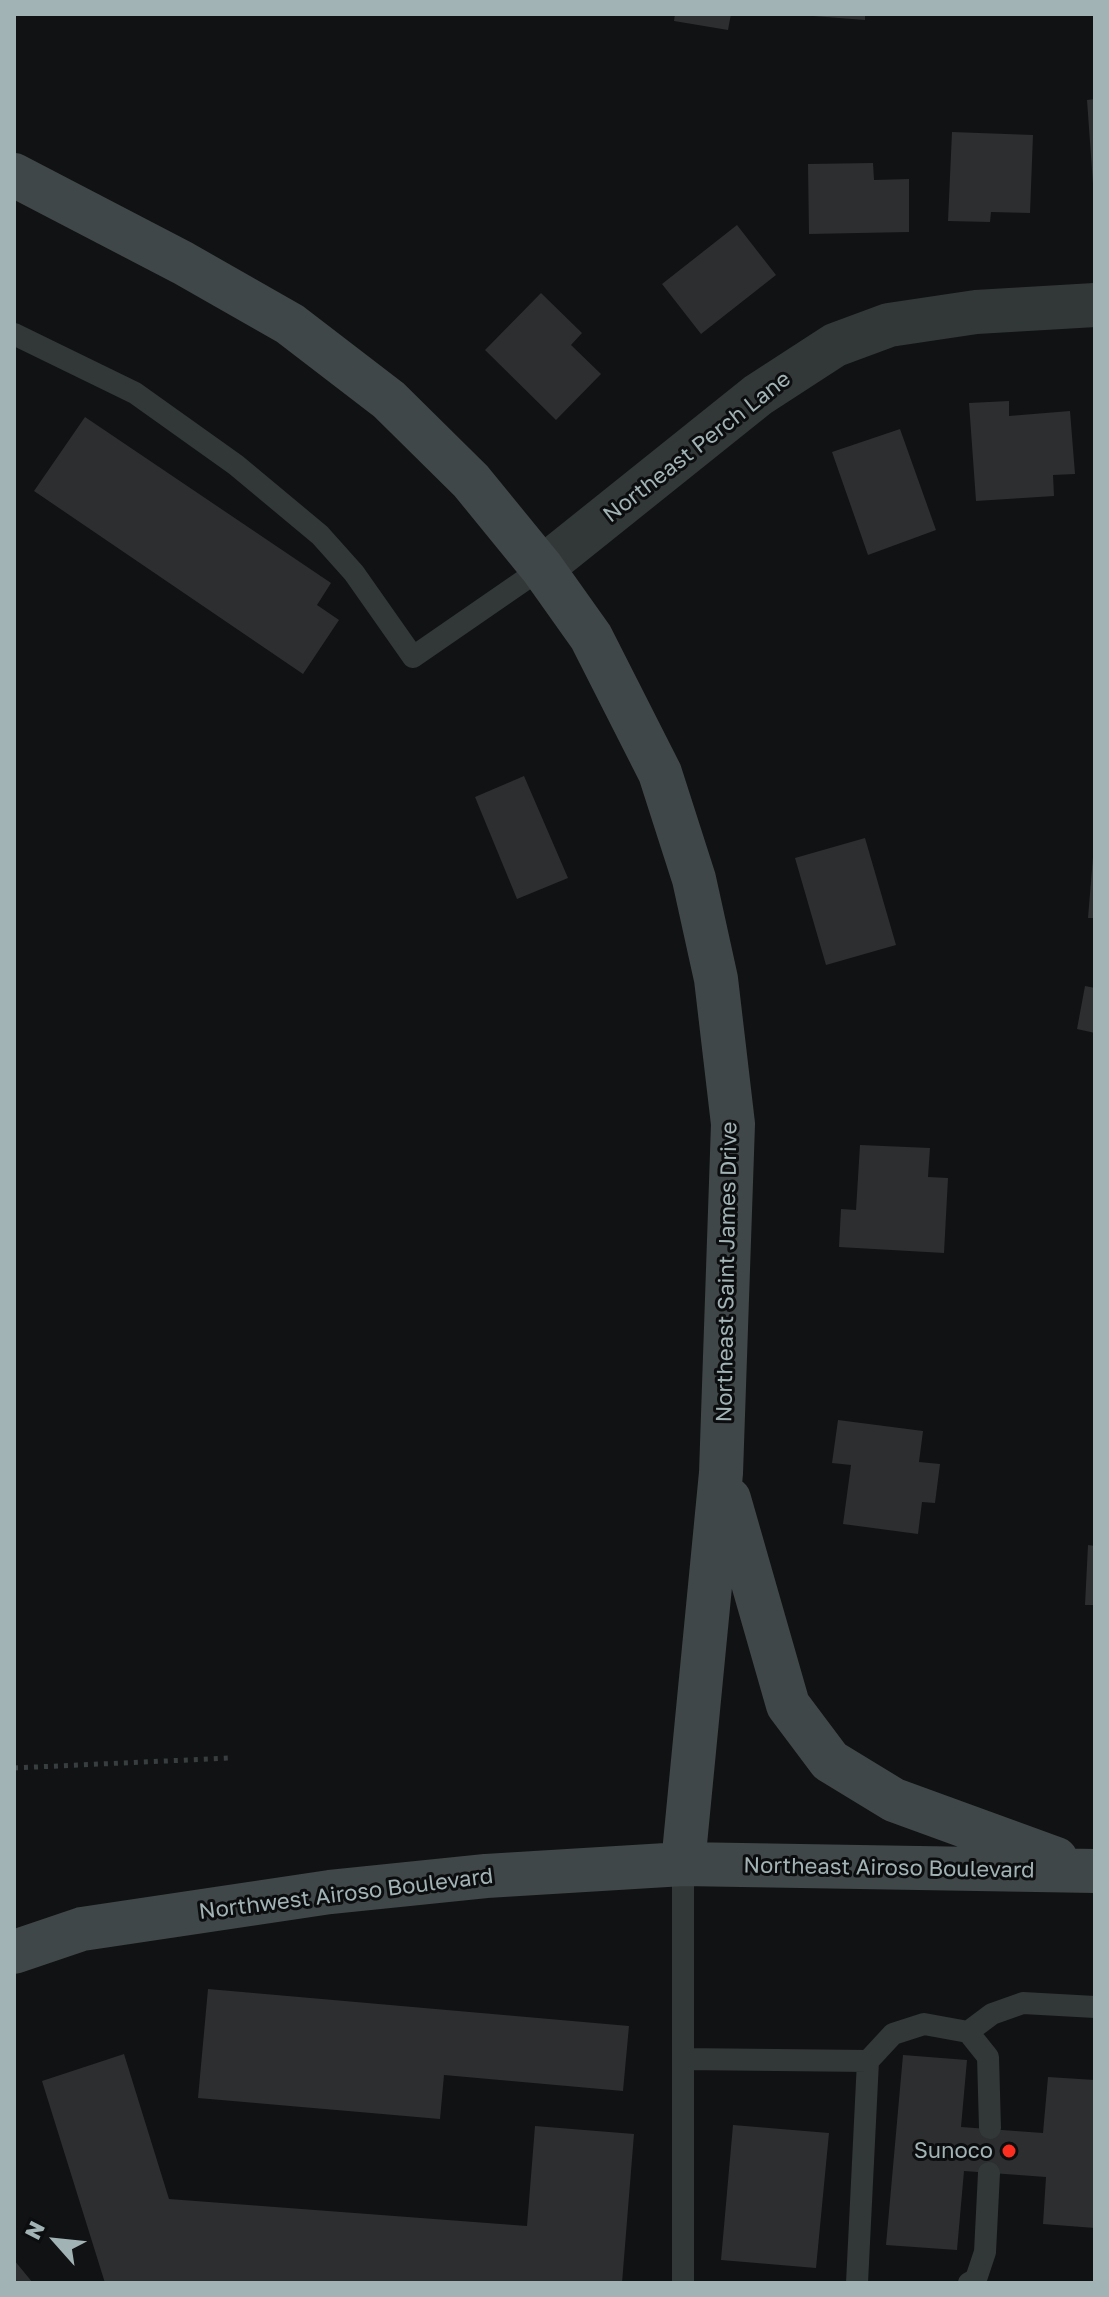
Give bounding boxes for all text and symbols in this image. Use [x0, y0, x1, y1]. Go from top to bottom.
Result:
street label: Northeast Perch Lane [598, 366, 796, 528]
street label: Northeast Saint James Drive [711, 1121, 743, 1423]
street label: Northeast Airoso Boulevard [743, 1852, 1035, 1884]
street label: Northwest Airoso Boulevard [197, 1863, 495, 1925]
place label: Sunoco [914, 2138, 993, 2164]
marker: Sunoco [1000, 2142, 1018, 2160]
north arrow [16, 2201, 96, 2281]
text: N [18, 2216, 50, 2243]

